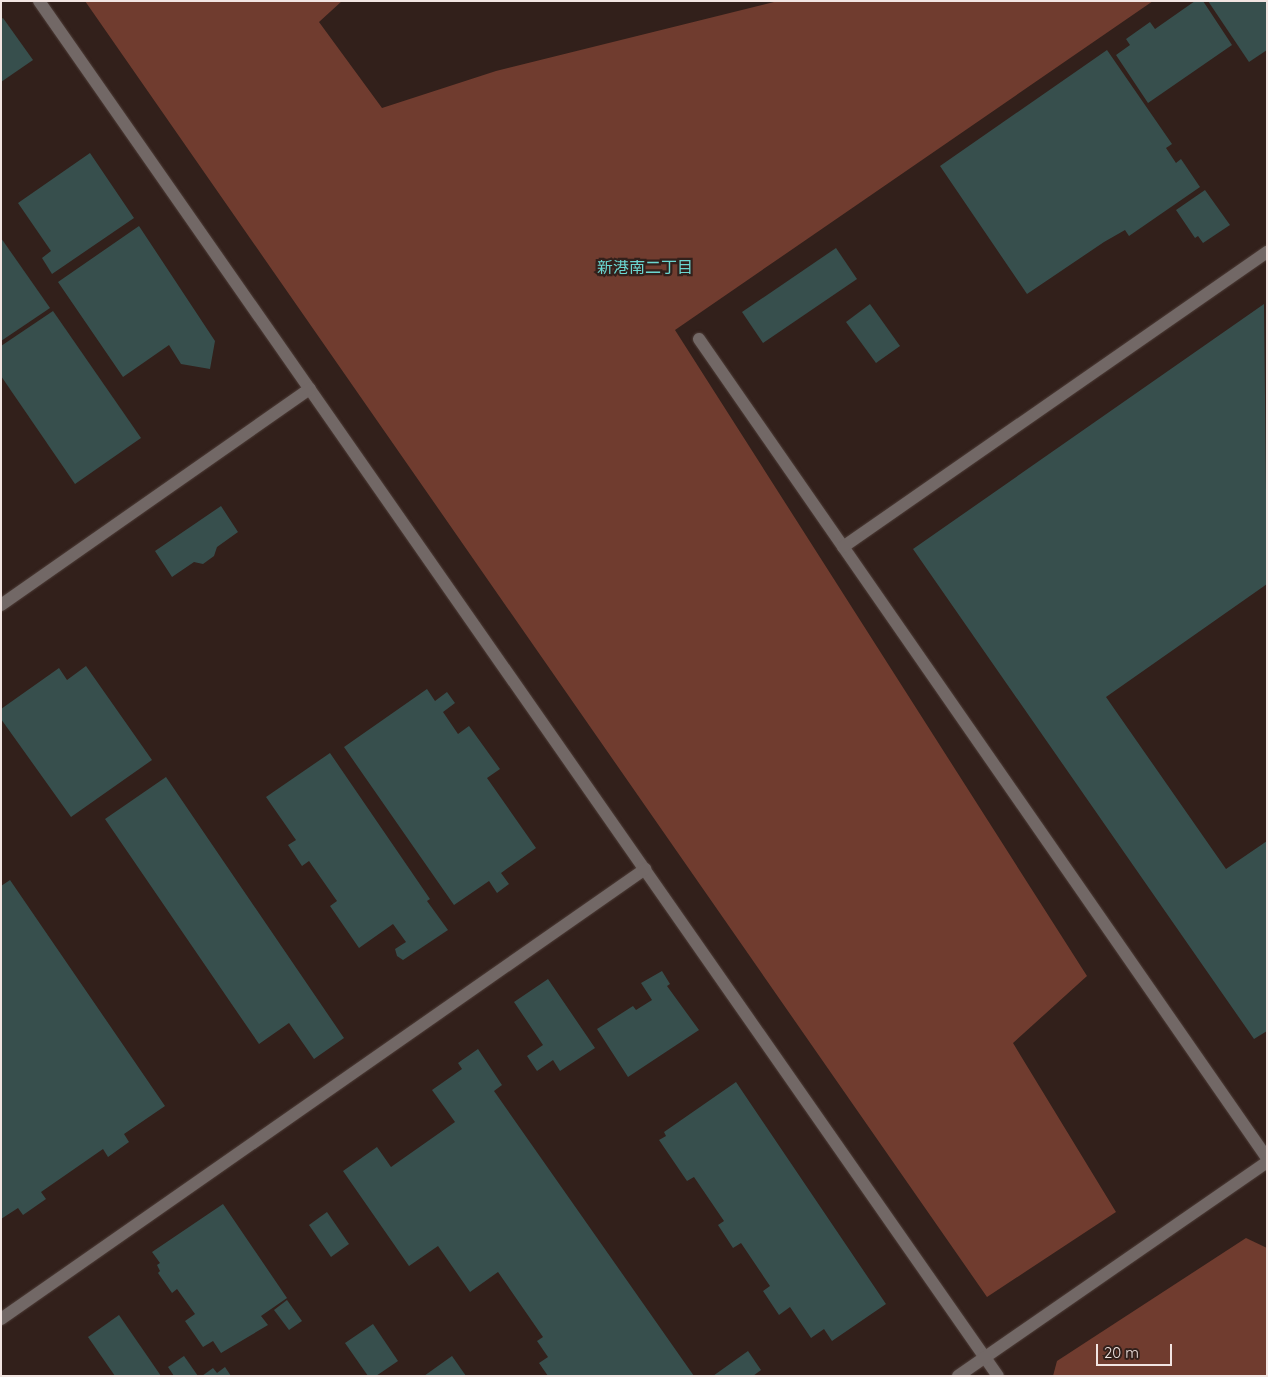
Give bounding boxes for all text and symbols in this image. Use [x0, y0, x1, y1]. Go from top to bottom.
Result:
district label: 新港南二丁目 [597, 257, 693, 277]
scale bar [1098, 1334, 1174, 1366]
text: 20 m [1104, 1343, 1139, 1362]

